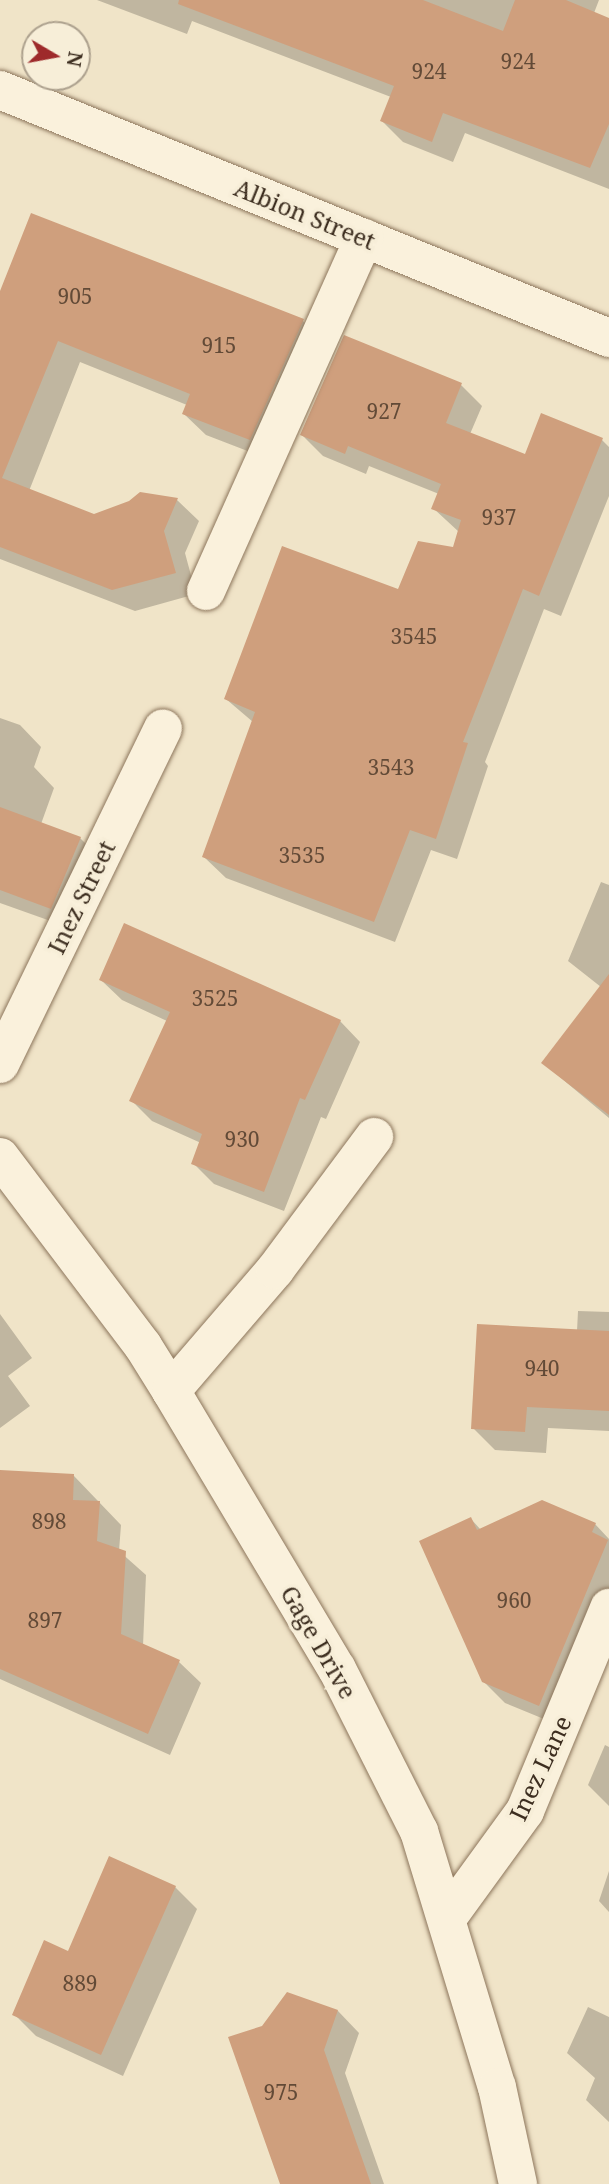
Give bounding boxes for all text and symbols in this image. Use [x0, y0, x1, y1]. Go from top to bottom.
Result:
north arrow [21, 21, 91, 91]
house number: 924 [500, 48, 536, 74]
text: N [61, 50, 89, 69]
house number: 924 [411, 58, 447, 84]
street label: Albion Street [230, 173, 380, 255]
house number: 905 [57, 283, 93, 309]
house number: 915 [201, 332, 237, 358]
house number: 927 [366, 398, 402, 424]
house number: 937 [481, 504, 517, 530]
house number: 3545 [391, 623, 437, 649]
house number: 3543 [368, 754, 414, 780]
street label: Inez Street [41, 836, 121, 958]
house number: 3535 [279, 842, 325, 868]
house number: 3525 [192, 985, 238, 1011]
house number: 930 [224, 1126, 260, 1152]
house number: 940 [524, 1355, 560, 1381]
house number: 898 [31, 1508, 67, 1534]
street label: Gage Drive [275, 1580, 363, 1704]
house number: 960 [496, 1587, 532, 1613]
house number: 897 [27, 1607, 63, 1633]
street label: Inez Lane [503, 1711, 577, 1825]
house number: 889 [62, 1970, 98, 1996]
house number: 975 [263, 2079, 299, 2105]

